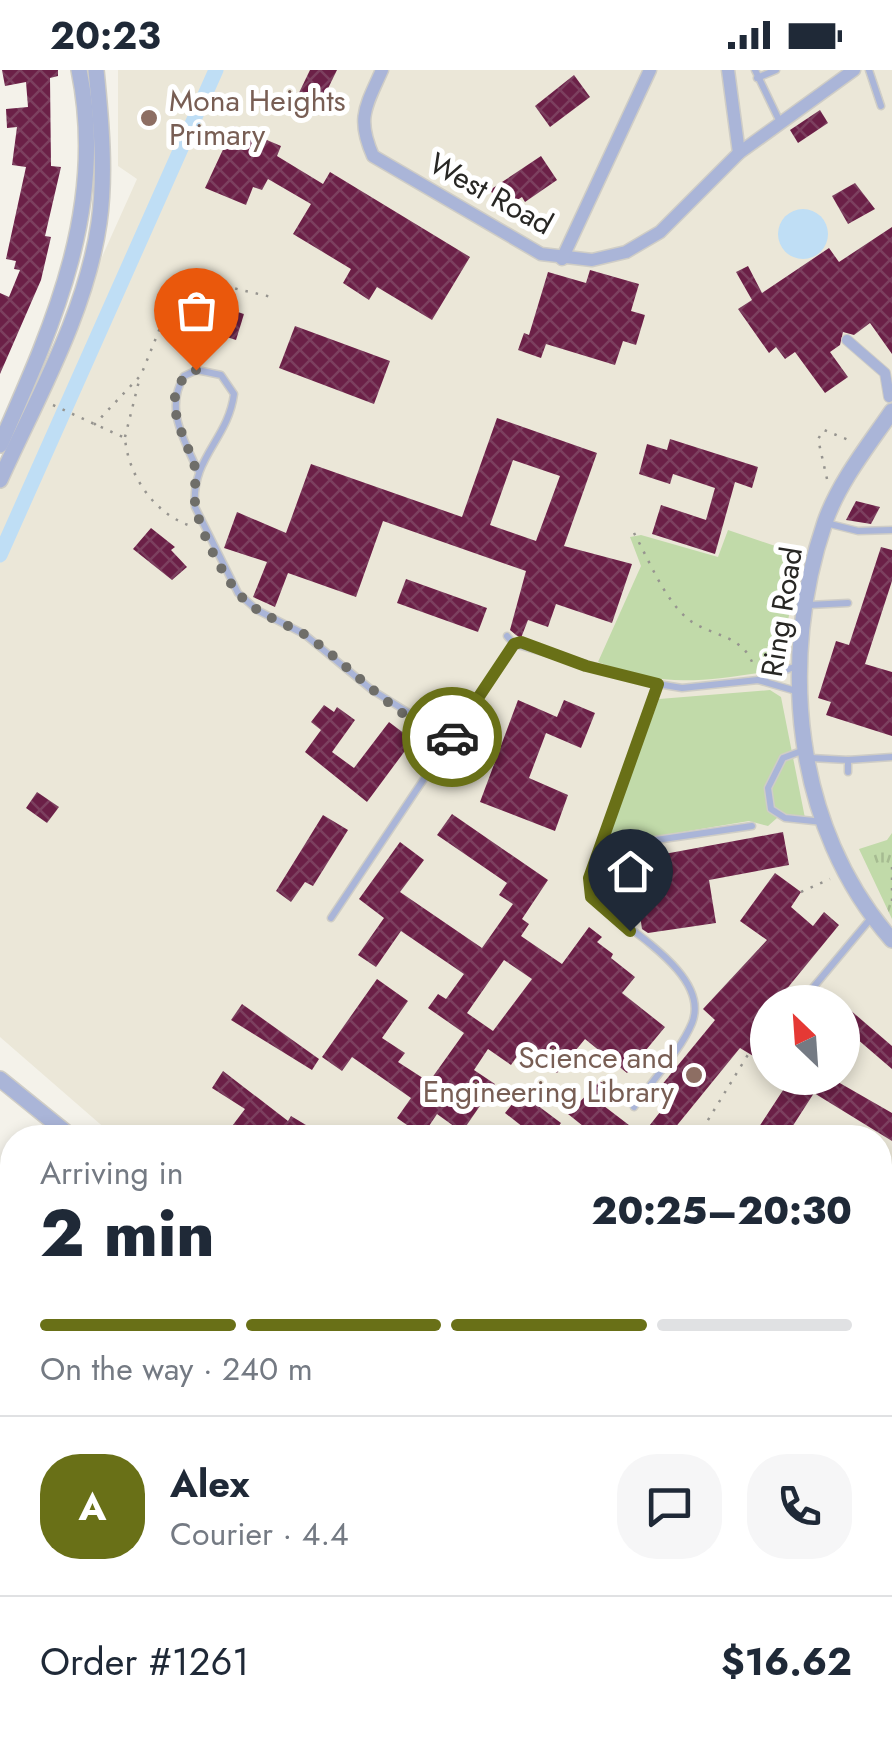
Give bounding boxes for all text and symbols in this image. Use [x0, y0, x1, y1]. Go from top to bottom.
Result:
text: 20:23 [50, 8, 161, 63]
place label: Mona Heights Primary [169, 79, 346, 156]
marker: Mona Heights Primary [138, 107, 160, 129]
street label: West Road [421, 142, 561, 245]
pin [154, 268, 239, 371]
icon: bag [169, 283, 224, 338]
street label: Ring Road [750, 544, 813, 680]
courier [402, 687, 502, 787]
icon: car [425, 710, 480, 765]
pin [588, 829, 673, 932]
icon: home [603, 844, 658, 899]
north arrow [750, 985, 860, 1095]
map controls [750, 985, 860, 1095]
place label: Science and Engineering Library [423, 1036, 675, 1113]
marker: Science and Engineering Library [683, 1064, 705, 1086]
text: Arriving in [40, 1150, 184, 1196]
text: 20:25–20:30 [592, 1183, 852, 1238]
text: 2 min [40, 1186, 215, 1280]
text: On the way · 240 m [40, 1346, 313, 1392]
button: chat [617, 1454, 722, 1559]
button: phone [747, 1454, 852, 1559]
text: Alex [170, 1456, 250, 1511]
text: A [79, 1479, 106, 1534]
text: Courier · 4.4 [170, 1511, 349, 1557]
text: Order #1261 [40, 1634, 249, 1689]
text: $16.62 [721, 1634, 852, 1689]

